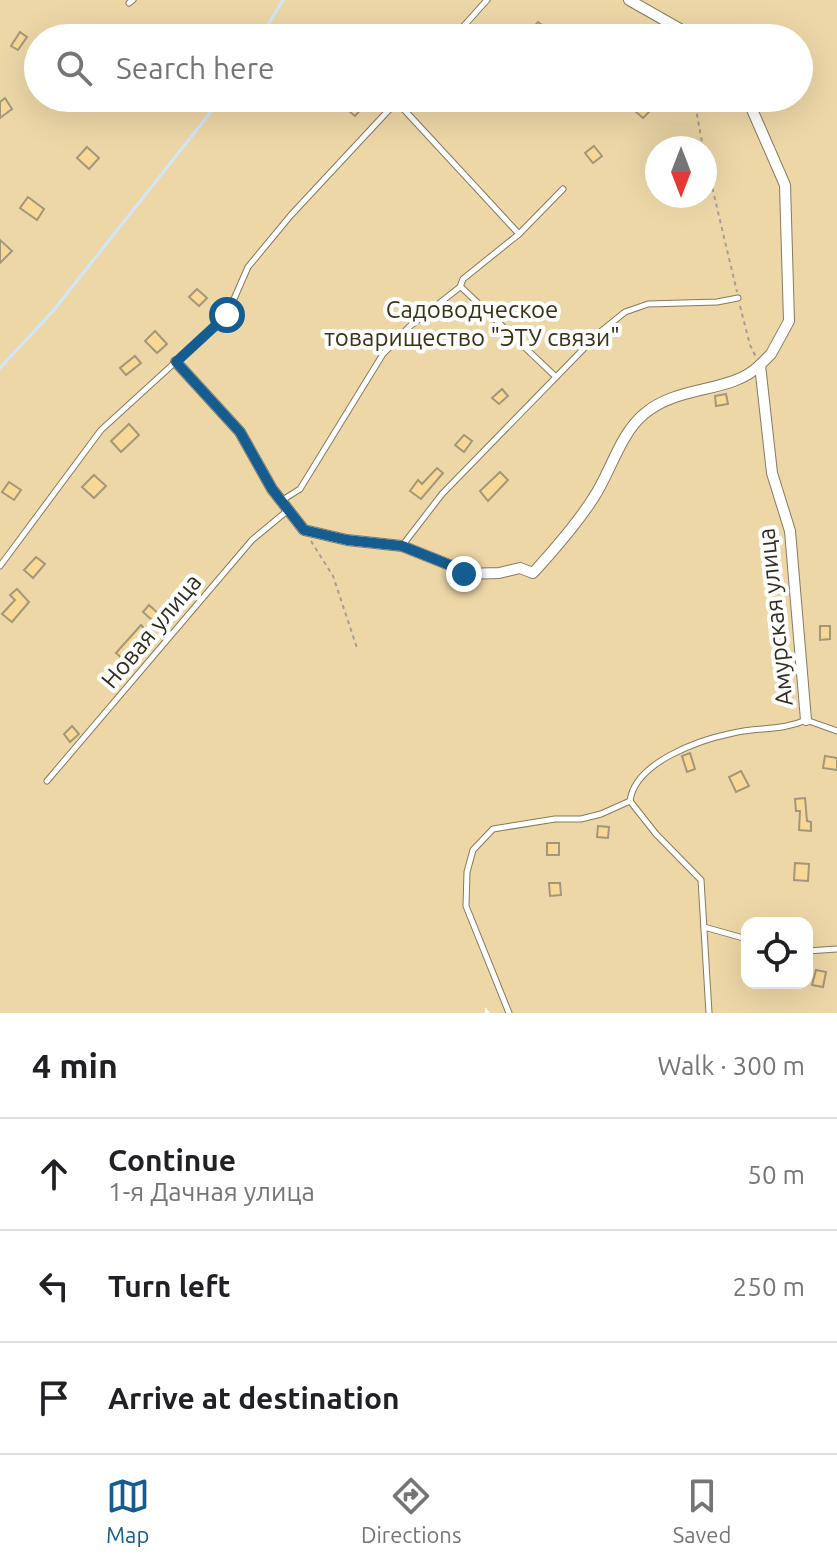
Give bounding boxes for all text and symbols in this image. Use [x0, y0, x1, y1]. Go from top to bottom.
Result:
search box [24, 24, 813, 112]
icon: search [52, 46, 96, 90]
text: Search here [116, 51, 275, 85]
north arrow [645, 136, 717, 208]
park label: Садоводческое товарищество "ЭТУ связи" [324, 296, 620, 351]
route start [209, 297, 245, 333]
street label: Амурская улица [752, 527, 798, 707]
route end [446, 556, 482, 592]
street label: Новая улица [96, 569, 206, 693]
map controls [741, 917, 813, 989]
button: locate [741, 917, 813, 989]
text: 4 min [32, 1046, 118, 1084]
text: Walk · 300 m [657, 1051, 805, 1080]
text: Continue [108, 1143, 236, 1177]
icon: ahead [32, 1152, 76, 1196]
text: 50 m [747, 1160, 805, 1189]
text: 1-я Дачная улица [108, 1177, 315, 1206]
icon: left [32, 1264, 76, 1308]
text: Turn left [108, 1269, 230, 1303]
text: 250 m [733, 1272, 805, 1301]
icon: arrive [32, 1376, 76, 1420]
text: Arrive at destination [108, 1381, 400, 1415]
tab: Map [106, 1474, 150, 1547]
tab: Directions [361, 1474, 461, 1547]
tab: Saved [673, 1474, 731, 1547]

